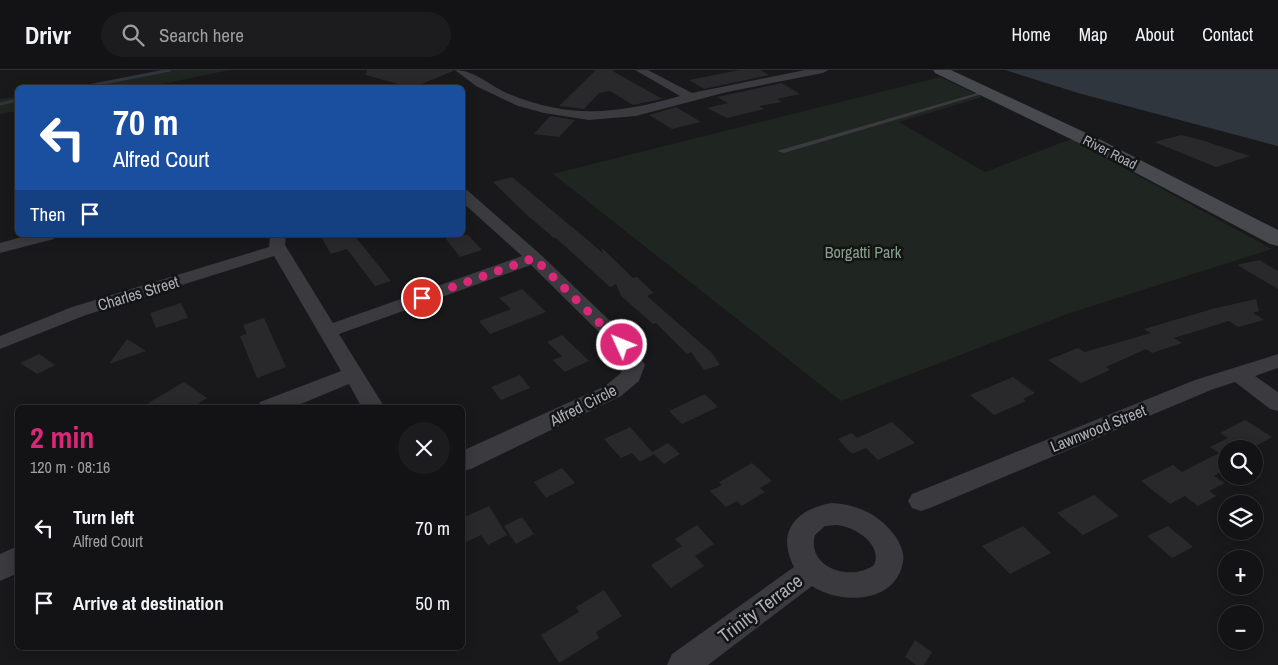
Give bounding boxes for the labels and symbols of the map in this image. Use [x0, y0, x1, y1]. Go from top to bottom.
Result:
street label: River Road [1080, 131, 1140, 173]
park label: Borgatti Park [825, 241, 902, 263]
street label: Charles Street [95, 270, 182, 316]
pin [401, 277, 443, 319]
position arrow [595, 318, 647, 370]
street label: Alfred Circle [545, 379, 620, 432]
street label: Lawnwood Street [1047, 399, 1149, 457]
street label: Trinity Terrace [712, 568, 808, 648]

